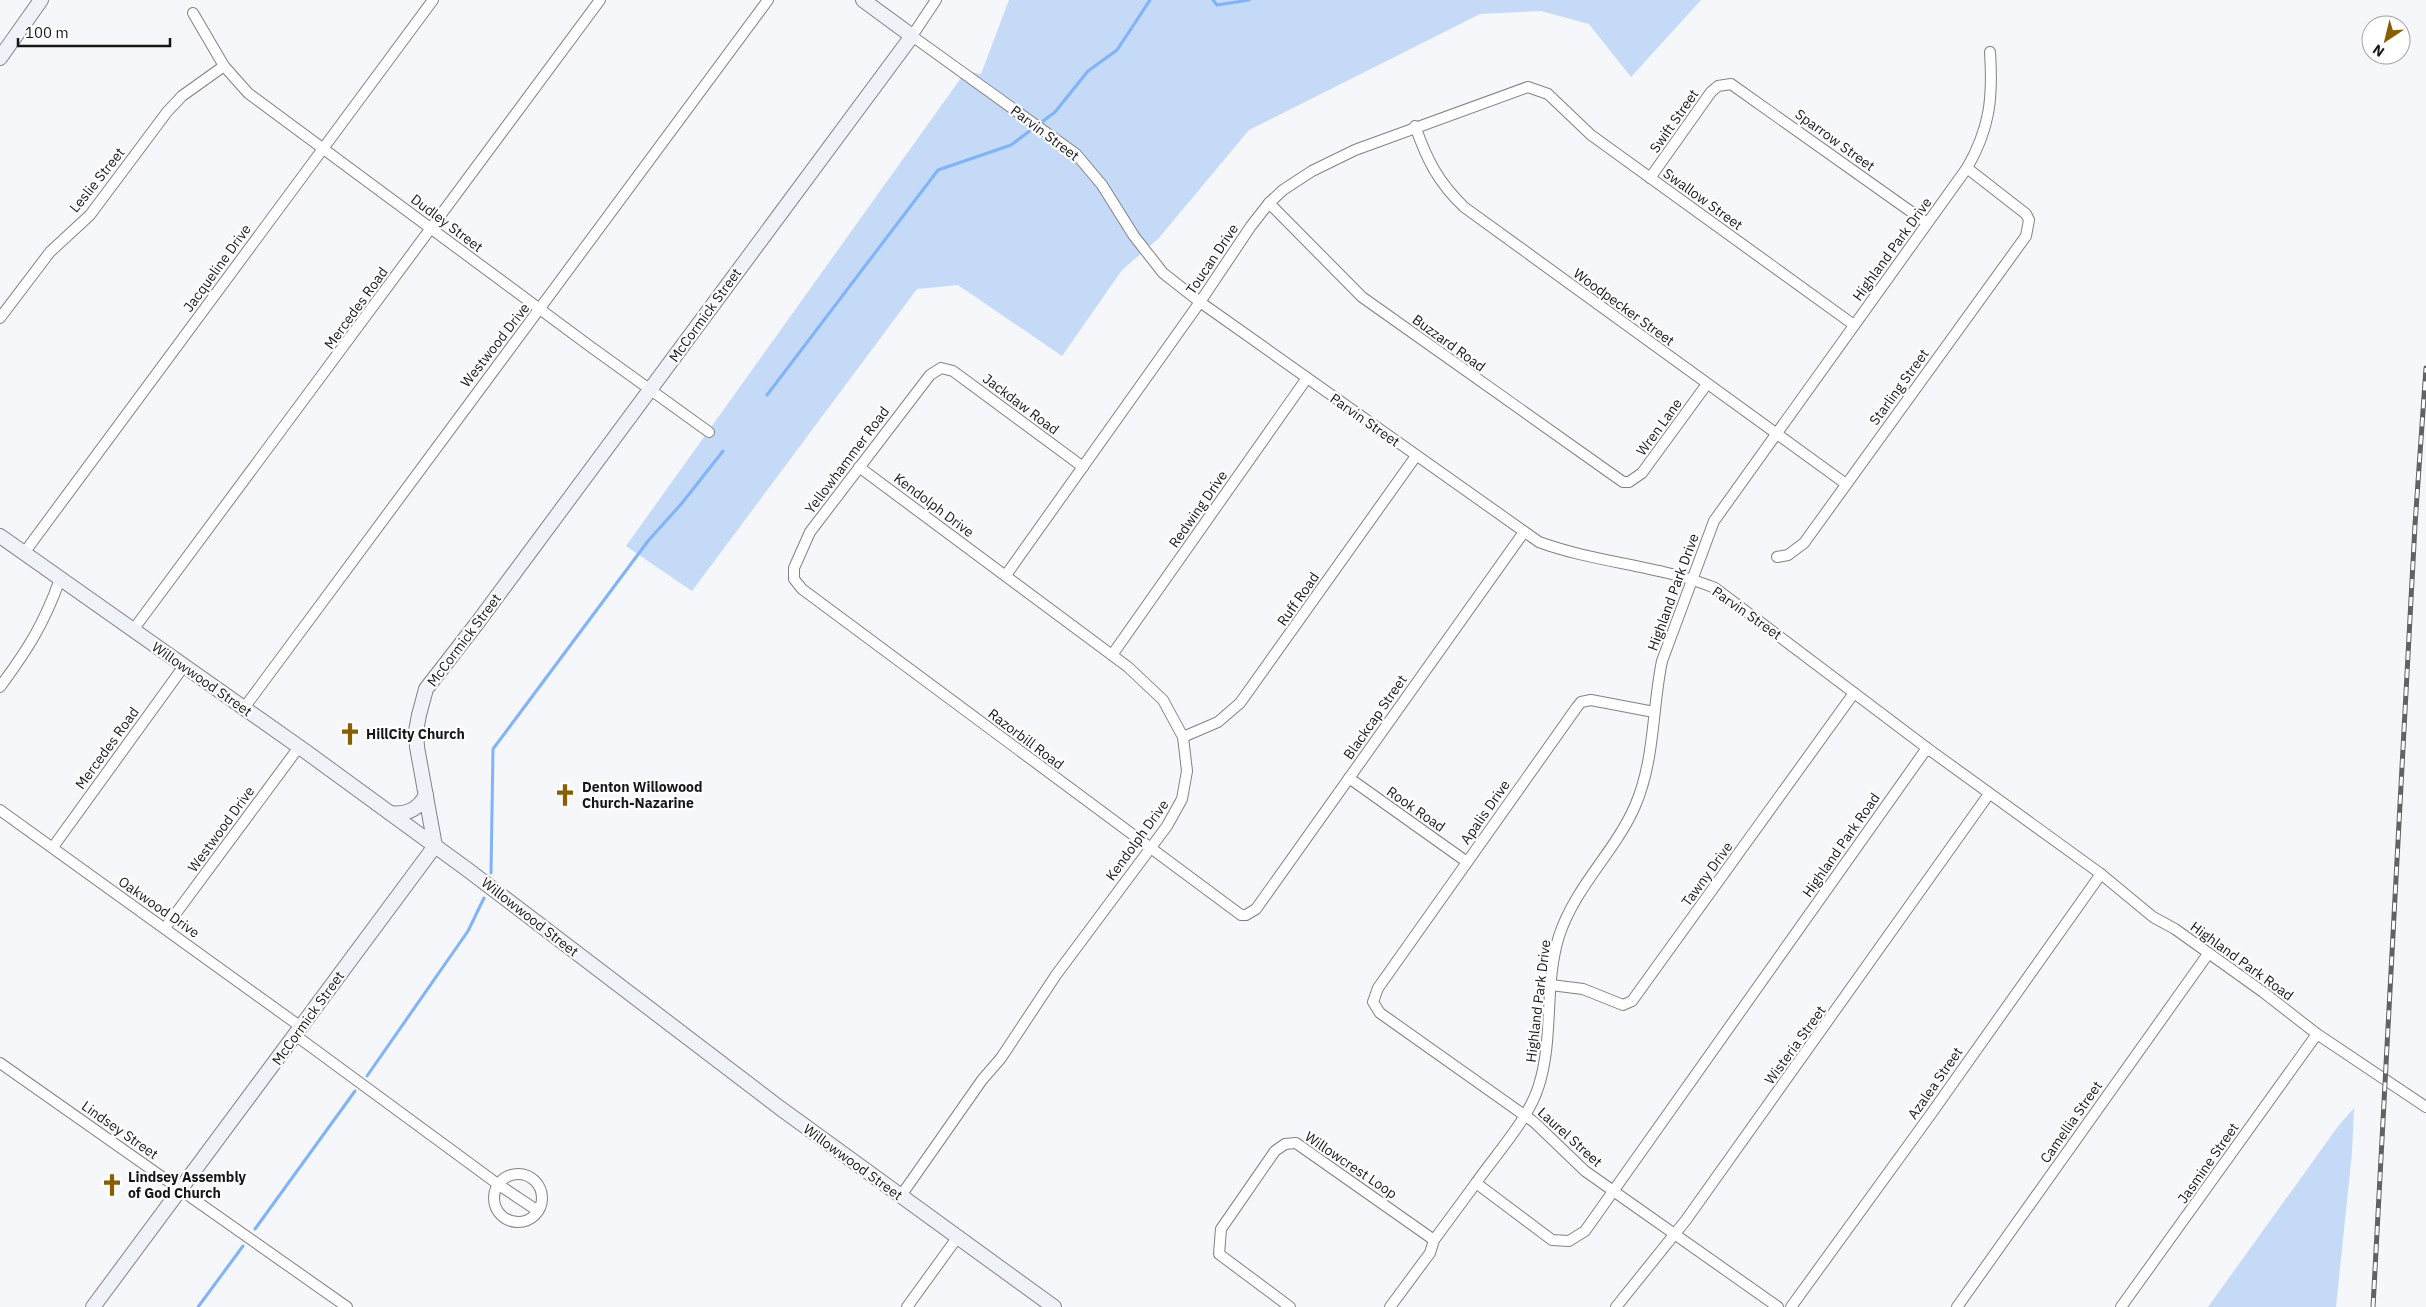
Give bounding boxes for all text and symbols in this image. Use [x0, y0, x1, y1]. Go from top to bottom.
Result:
scale bar [18, 15, 170, 47]
north arrow [2361, 15, 2411, 65]
text: 100 m [25, 23, 69, 42]
text: N [2369, 40, 2388, 61]
street label: Swift Street [1646, 86, 1703, 156]
street label: Parvin Street [1007, 101, 1083, 165]
street label: Sparrow Street [1792, 105, 1878, 175]
street label: Leslie Street [65, 144, 129, 216]
street label: Swallow Street [1660, 164, 1746, 234]
street label: Dudley Street [407, 190, 487, 256]
street label: Highland Park Drive [1848, 193, 1936, 304]
street label: Jacqueline Drive [179, 220, 255, 315]
street label: Toucan Drive [1182, 220, 1242, 298]
street label: Mercedes Road [320, 264, 392, 352]
street label: McCormick Street [665, 264, 745, 366]
street label: Woodpecker Street [1570, 264, 1678, 350]
street label: Westwood Drive [457, 299, 534, 391]
street label: Buzzard Road [1409, 310, 1489, 376]
street label: Starling Street [1865, 345, 1933, 429]
street label: Jackdaw Road [979, 370, 1063, 438]
street label: Parvin Street [1327, 389, 1403, 451]
street label: Wren Lane [1632, 395, 1686, 459]
street label: Yellowhammer Road [801, 403, 893, 517]
street label: Redwing Drive [1165, 467, 1231, 551]
street label: Kendolph Drive [890, 469, 978, 541]
street label: Highland Park Drive [1643, 531, 1703, 653]
street label: Ruff Road [1273, 569, 1323, 629]
street label: Parvin Street [1709, 582, 1785, 644]
street label: McCormick Street [423, 590, 505, 690]
street label: Willowwood Street [148, 638, 256, 720]
street label: Blackcap Street [1339, 671, 1411, 763]
street label: Mercedes Road [71, 704, 143, 792]
street label: Razorbill Road [985, 705, 1067, 773]
church icon: HillCity Church [337, 721, 363, 747]
place label: HillCity Church [366, 725, 465, 743]
street label: Apalis Drive [1456, 776, 1514, 848]
place label: Denton Willowood Church-Nazarine [582, 778, 703, 812]
street label: Westwood Drive [184, 782, 258, 875]
church icon: Denton Willowood Church-Nazarine [552, 782, 578, 808]
street label: Rook Road [1383, 782, 1449, 836]
street label: Highland Park Road [1798, 789, 1884, 901]
street label: Kendolph Drive [1102, 796, 1173, 884]
street label: Tawny Drive [1677, 838, 1737, 910]
street label: Oakwood Drive [115, 872, 203, 942]
street label: Willowwood Street [478, 874, 582, 961]
street label: Highland Park Road [2187, 918, 2297, 1004]
street label: Highland Park Drive [1522, 938, 1554, 1063]
street label: McCormick Street [268, 967, 348, 1069]
street label: Wisteria Street [1760, 1002, 1830, 1088]
street label: Azalea Street [1904, 1043, 1966, 1122]
street label: Camellia Street [2036, 1077, 2106, 1167]
street label: Lindsey Street [78, 1097, 162, 1163]
street label: Laurel Street [1534, 1103, 1606, 1171]
street label: Jasmine Street [2174, 1119, 2243, 1207]
street label: Willowwood Street [800, 1120, 906, 1204]
street label: Willowcrest Loop [1301, 1128, 1401, 1202]
place label: Lindsey Assembly of God Church [128, 1168, 247, 1202]
church icon: Lindsey Assembly of God Church [99, 1172, 125, 1198]

